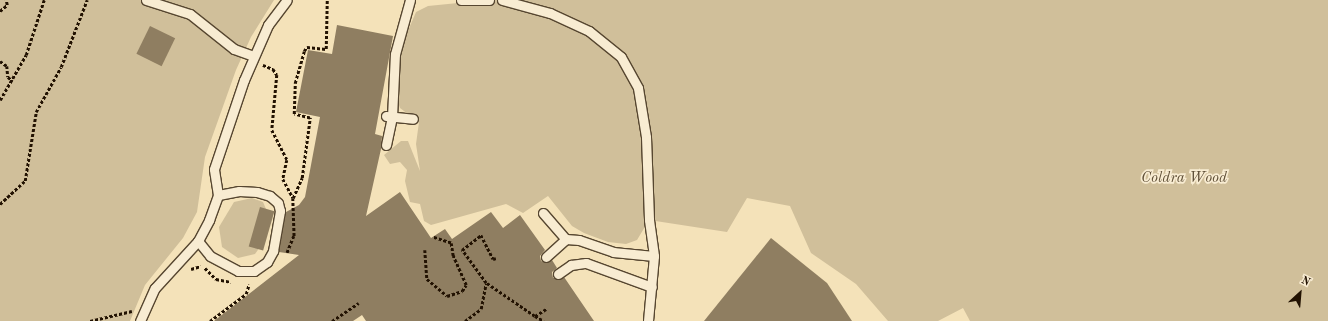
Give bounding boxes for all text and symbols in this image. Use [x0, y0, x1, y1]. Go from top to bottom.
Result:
park label: Coldra Wood [1141, 170, 1227, 188]
north arrow [1280, 273, 1320, 313]
text: N [1299, 275, 1312, 289]

